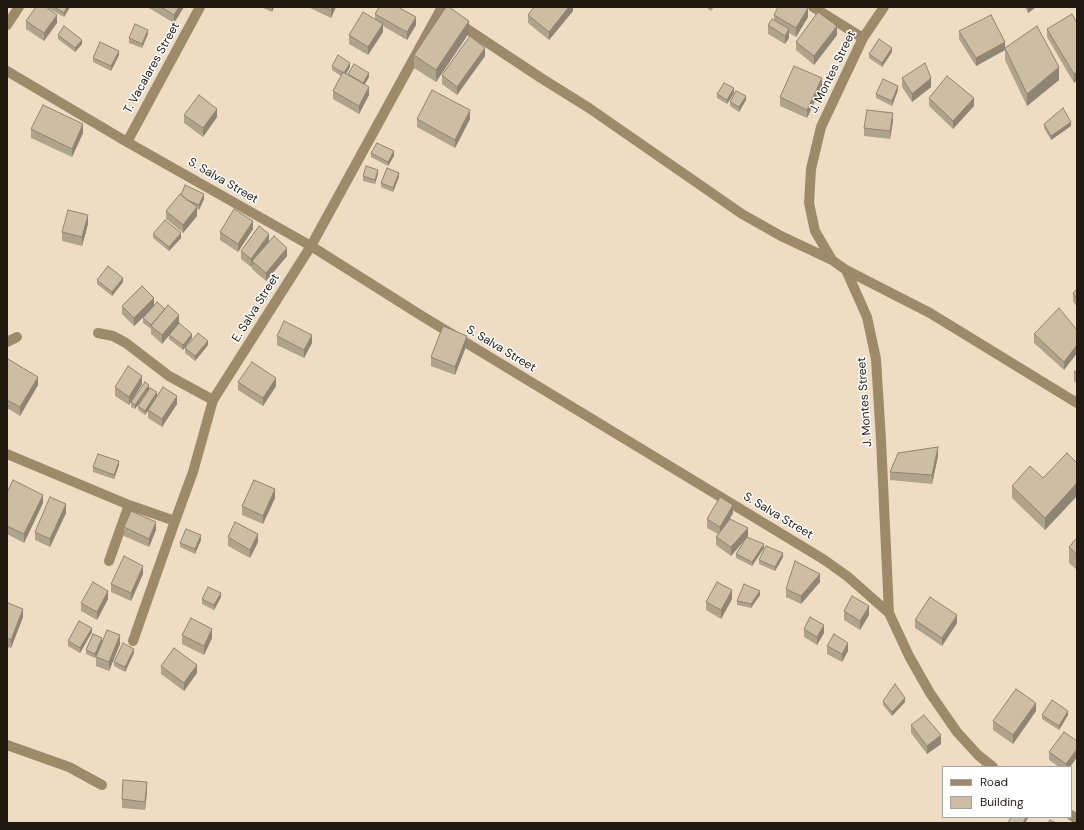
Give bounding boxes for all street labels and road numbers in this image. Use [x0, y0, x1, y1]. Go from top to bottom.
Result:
street label: T. Vacalares Street [121, 20, 183, 116]
street label: J. Montes Street [807, 28, 859, 116]
street label: S. Salva Street [185, 155, 261, 207]
street label: E. Salva Street [229, 271, 283, 345]
street label: S. Salva Street [464, 323, 538, 375]
street label: J. Montes Street [855, 357, 875, 447]
street label: S. Salva Street [741, 490, 815, 542]

